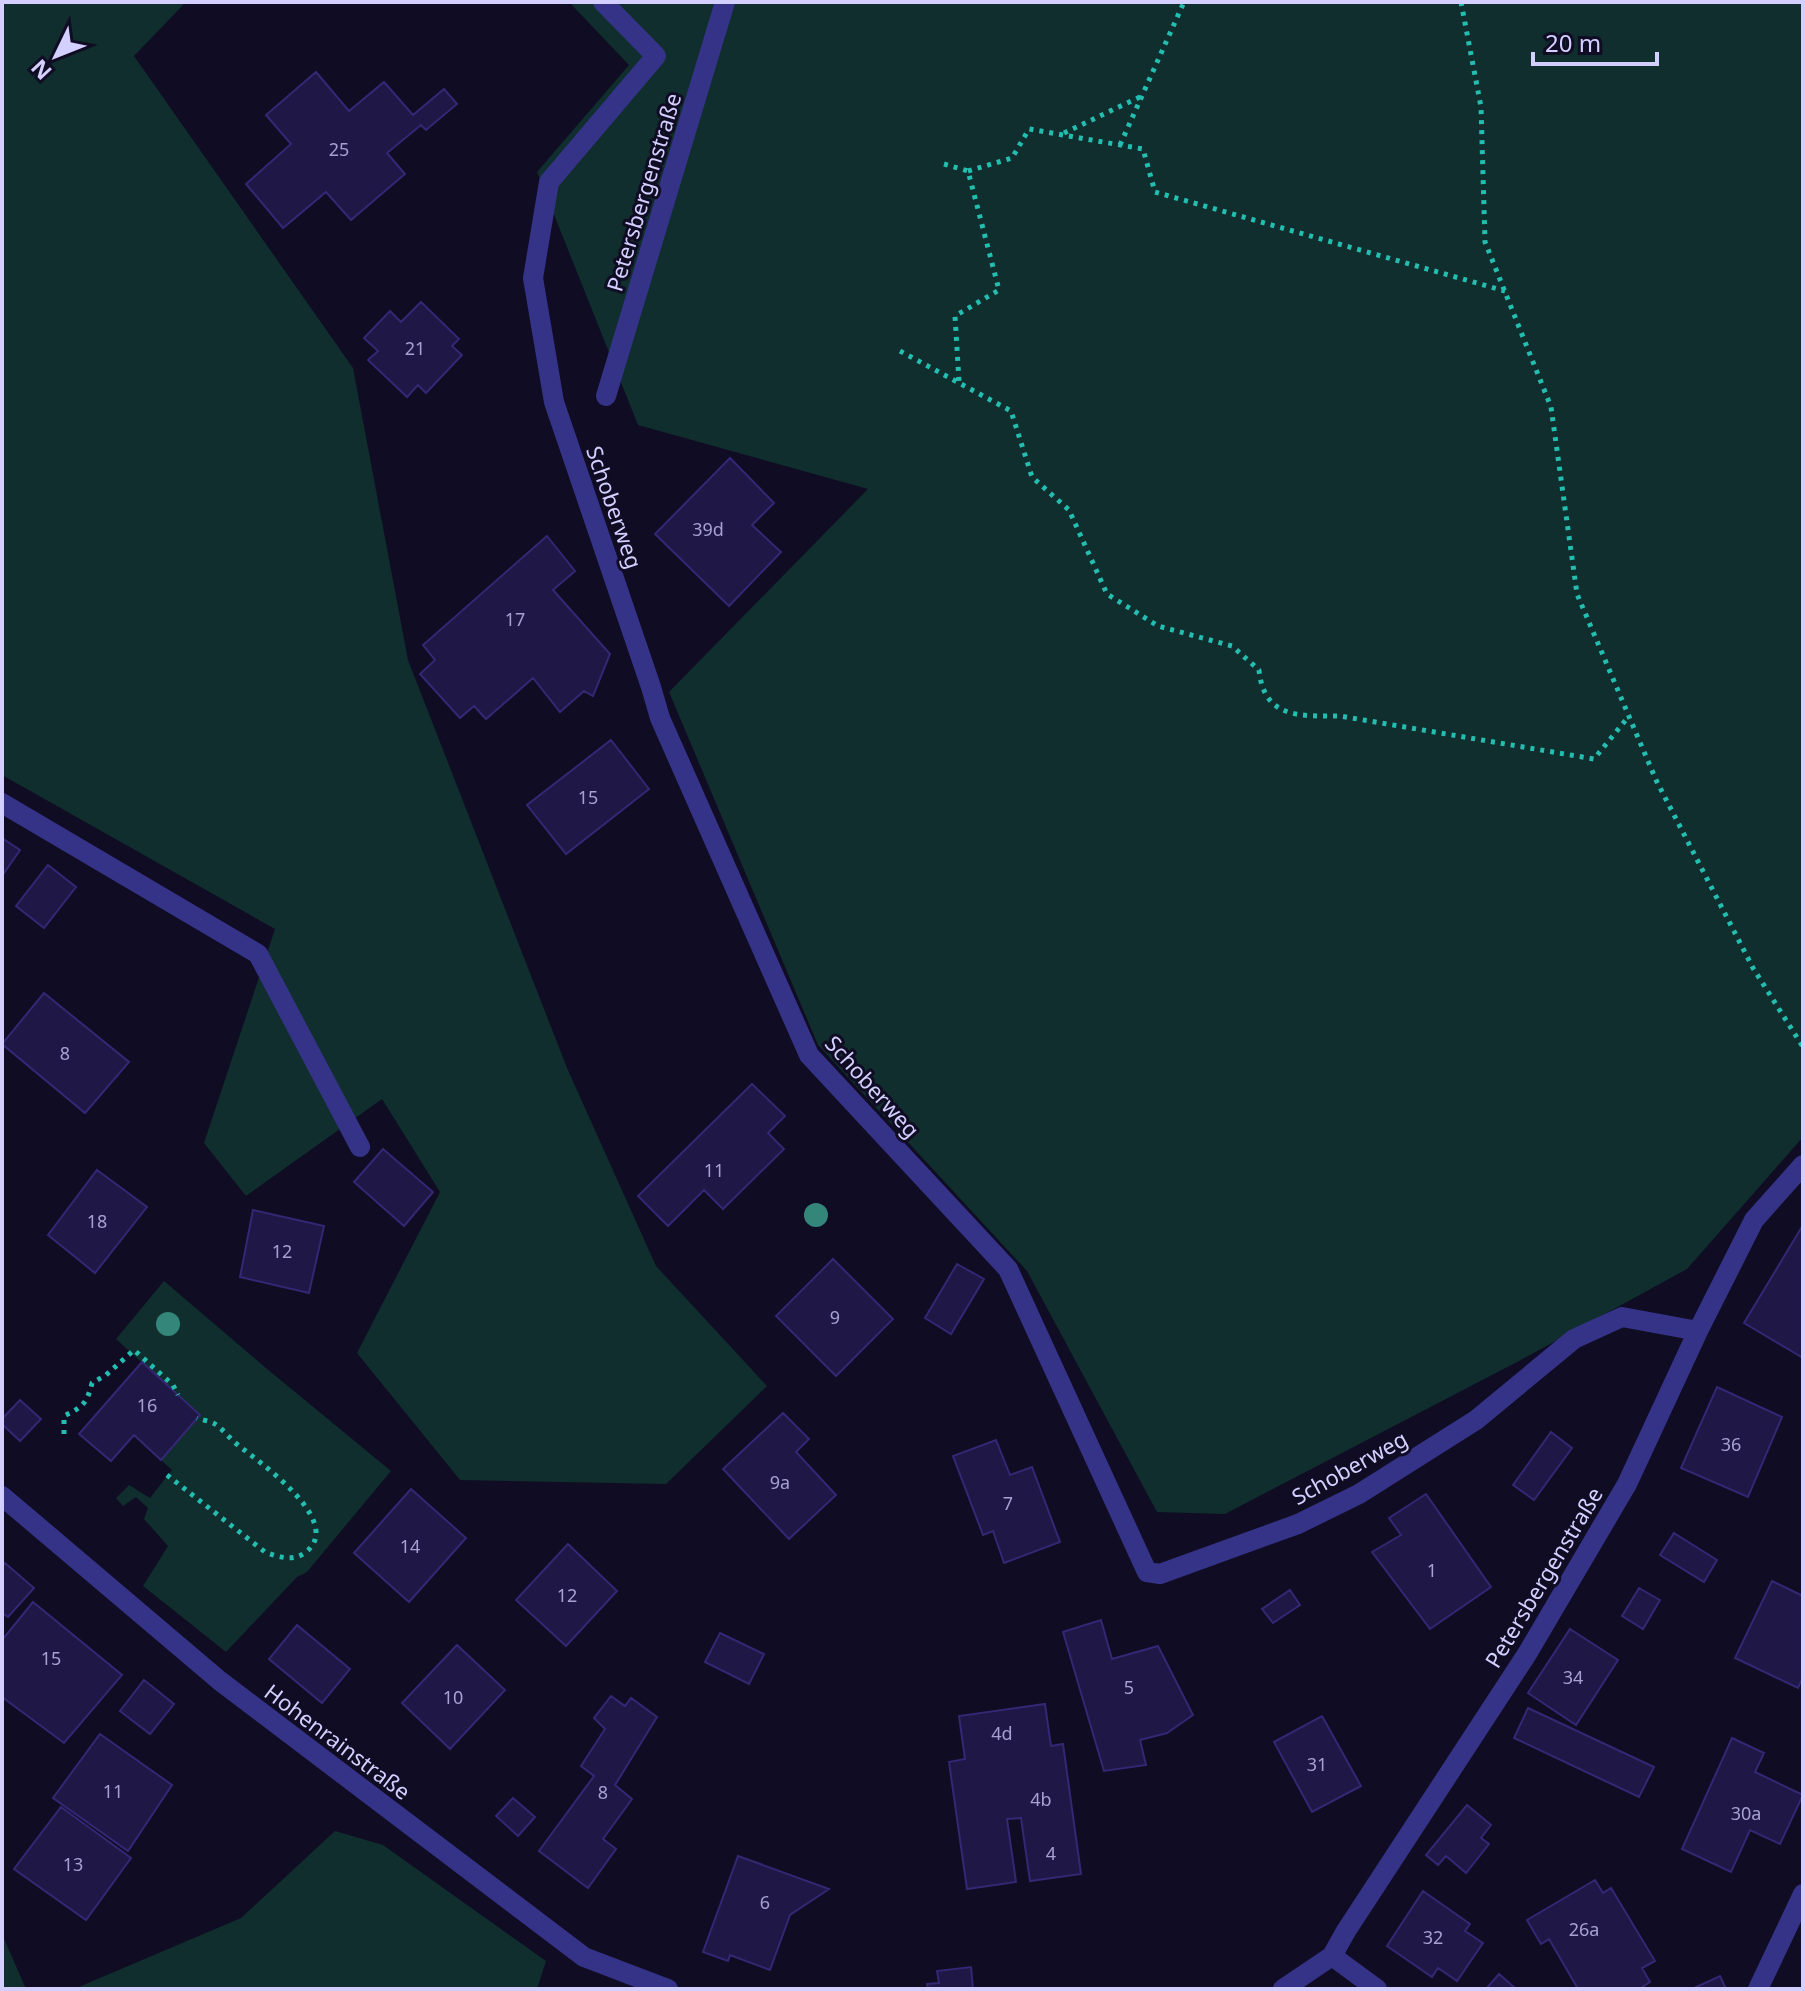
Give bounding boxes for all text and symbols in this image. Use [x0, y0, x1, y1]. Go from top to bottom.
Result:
north arrow [16, 16, 96, 96]
scale bar [1533, 16, 1657, 66]
text: 20 m [1545, 26, 1601, 59]
text: N [24, 54, 58, 87]
street label: Petersbergenstraße [599, 89, 687, 295]
house number: 25 [329, 137, 349, 161]
house number: 21 [405, 336, 425, 360]
street label: Schoberweg [580, 442, 650, 572]
house number: 39d [692, 517, 724, 541]
house number: 17 [505, 607, 525, 631]
house number: 15 [578, 785, 598, 809]
street label: Schoberweg [819, 1028, 927, 1144]
house number: 8 [60, 1041, 70, 1065]
house number: 11 [704, 1158, 724, 1182]
house number: 18 [87, 1209, 107, 1233]
house number: 12 [272, 1239, 292, 1263]
house number: 9 [830, 1305, 840, 1329]
house number: 16 [137, 1393, 157, 1417]
street label: Schoberweg [1286, 1423, 1412, 1511]
house number: 36 [1721, 1432, 1741, 1456]
house number: 9a [770, 1470, 790, 1494]
street label: Petersbergenstraße [1477, 1481, 1609, 1673]
house number: 7 [1003, 1491, 1013, 1515]
house number: 14 [400, 1534, 420, 1558]
house number: 1 [1427, 1558, 1437, 1582]
house number: 12 [557, 1583, 577, 1607]
house number: 15 [41, 1646, 61, 1670]
house number: 34 [1563, 1665, 1583, 1689]
house number: 5 [1124, 1675, 1134, 1699]
street label: Hohenrainstraße [259, 1676, 417, 1806]
house number: 10 [443, 1685, 463, 1709]
house number: 4d [991, 1721, 1013, 1745]
house number: 31 [1307, 1752, 1327, 1776]
house number: 11 [103, 1779, 123, 1803]
house number: 8 [598, 1780, 608, 1804]
house number: 4b [1030, 1787, 1052, 1811]
house number: 30a [1731, 1801, 1761, 1825]
house number: 4 [1046, 1841, 1056, 1865]
house number: 13 [63, 1852, 83, 1876]
house number: 6 [760, 1890, 770, 1914]
house number: 26a [1569, 1917, 1599, 1941]
house number: 32 [1423, 1925, 1443, 1949]

